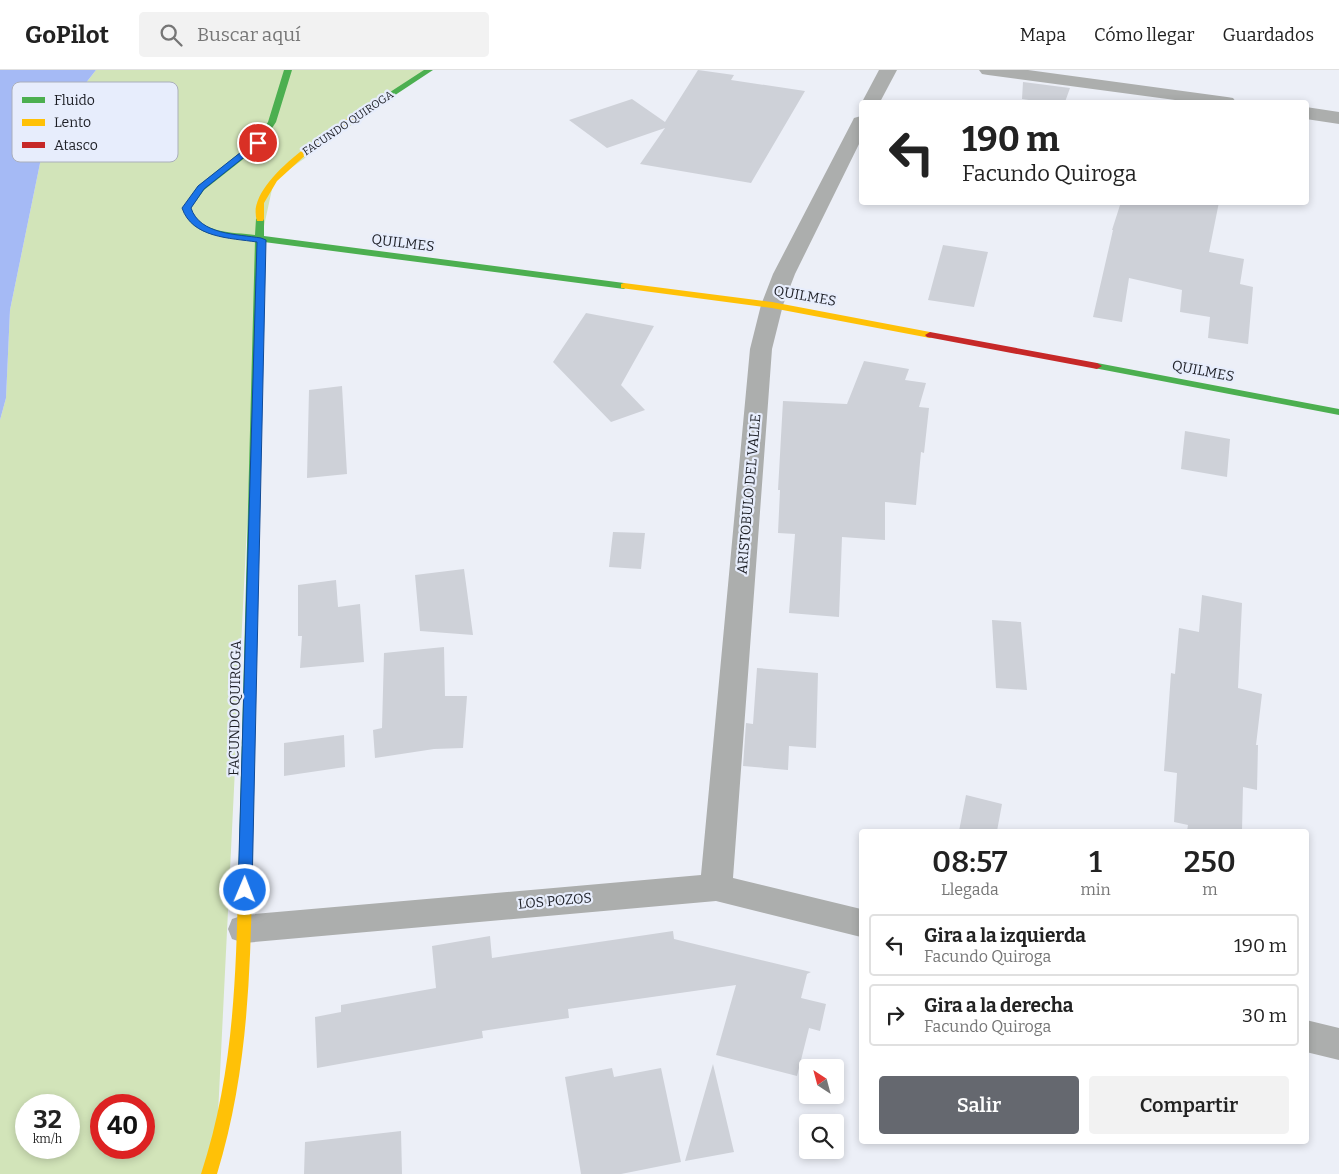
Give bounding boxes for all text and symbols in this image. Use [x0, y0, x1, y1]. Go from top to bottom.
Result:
search box [139, 12, 489, 57]
text: GoPilot [25, 21, 109, 49]
icon: search [157, 21, 185, 49]
text: Buscar aquí [197, 23, 301, 46]
text: Mapa [1020, 24, 1066, 46]
text: Cómo llegar [1094, 24, 1195, 46]
text: Guardados [1223, 24, 1314, 46]
legend [12, 82, 178, 162]
street label: FACUNDO QUIROGA [300, 88, 396, 158]
text: Fluido [54, 92, 95, 109]
text: Lento [54, 114, 91, 131]
text: 190 m [962, 118, 1060, 160]
icon: left [879, 120, 944, 185]
pin [237, 122, 279, 164]
icon: arrive [244, 129, 272, 157]
text: Atasco [54, 137, 98, 154]
text: Facundo Quiroga [962, 160, 1137, 187]
street label: QUILMES [371, 231, 435, 255]
street label: QUILMES [772, 282, 838, 310]
street label: QUILMES [1170, 357, 1236, 385]
street label: ARISTOBULO DEL VALLE [734, 413, 764, 575]
street label: FACUNDO QUIROGA [225, 640, 245, 776]
text: 08:57 [932, 844, 1007, 880]
text: 1 [1089, 844, 1102, 880]
text: 250 [1184, 844, 1236, 880]
position arrow [218, 863, 270, 915]
text: Llegada [941, 880, 999, 899]
text: min [1081, 880, 1111, 899]
text: m [1202, 880, 1217, 899]
street label: LOS POZOS [517, 889, 593, 913]
text: Gira a la izquierda [924, 924, 1086, 947]
icon: left [881, 931, 909, 959]
text: 190 m [1234, 934, 1287, 957]
text: Facundo Quiroga [924, 947, 1051, 966]
text: Gira a la derecha [924, 994, 1073, 1017]
icon: right [881, 1001, 909, 1029]
text: 30 m [1242, 1004, 1287, 1027]
text: Facundo Quiroga [924, 1017, 1051, 1036]
north arrow [799, 1059, 844, 1104]
map controls [799, 1059, 844, 1159]
button: Salir [879, 1076, 1079, 1134]
button: Compartir [1089, 1076, 1289, 1134]
speed limit sign: 40 [90, 1094, 155, 1159]
text: 32 [33, 1105, 62, 1135]
button: search [799, 1114, 844, 1159]
text: km/h [33, 1132, 62, 1146]

